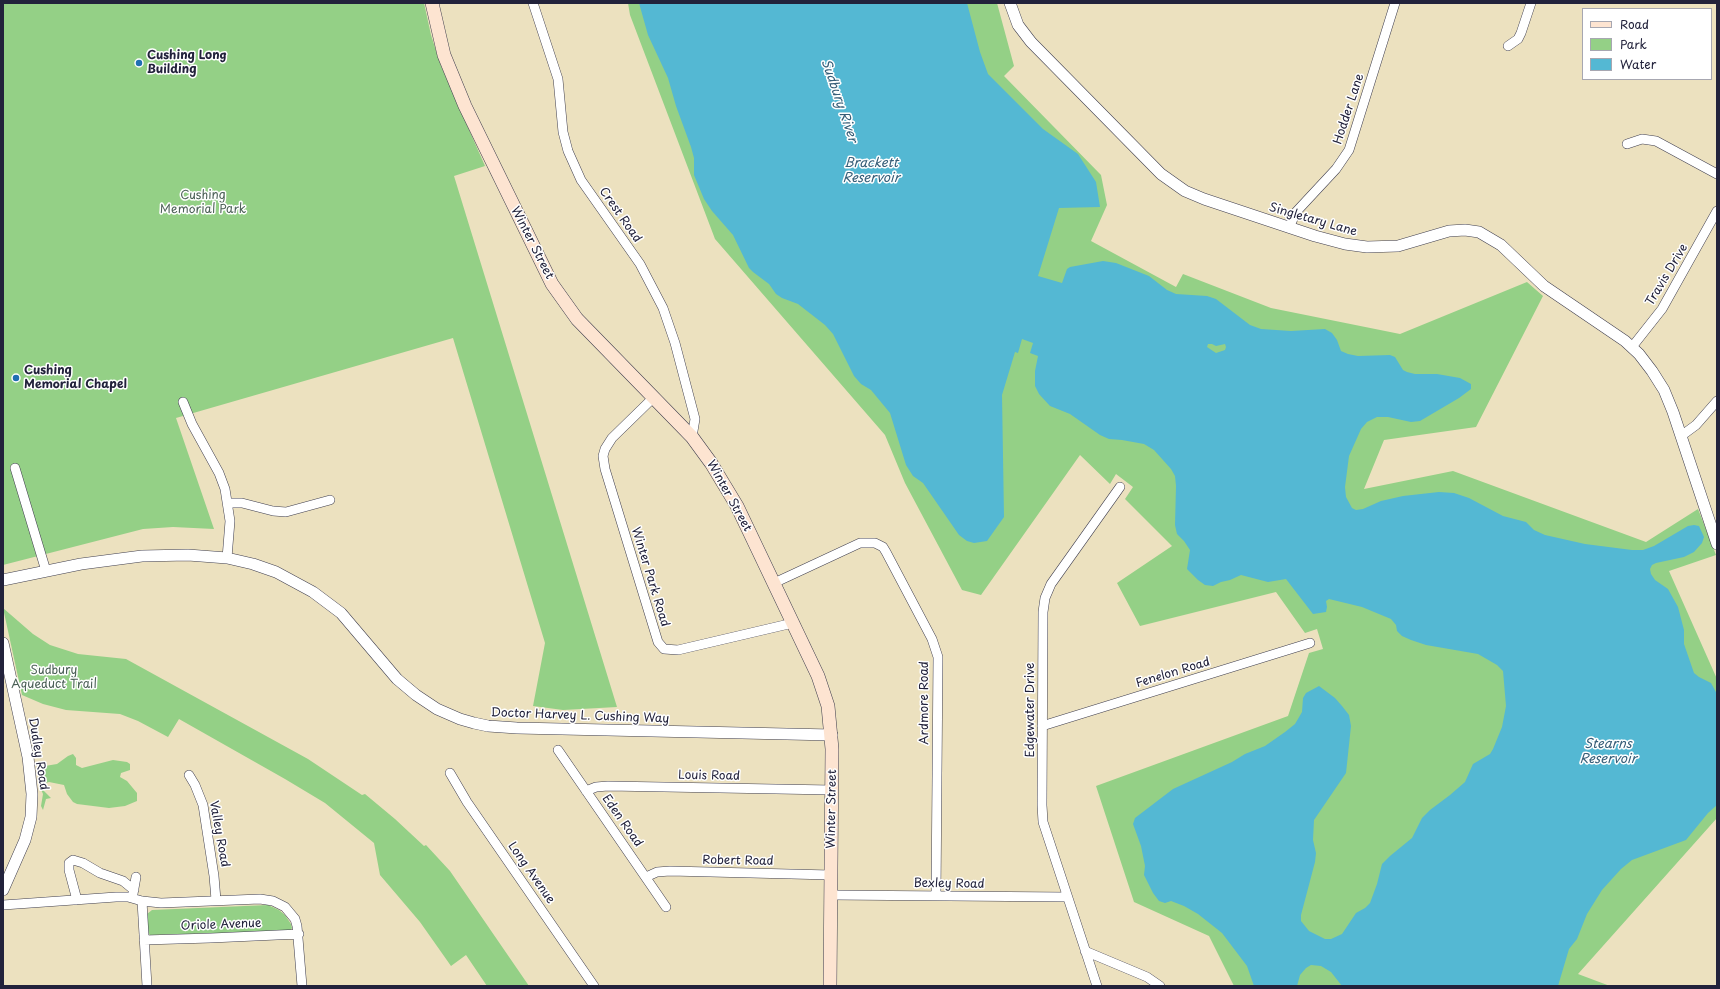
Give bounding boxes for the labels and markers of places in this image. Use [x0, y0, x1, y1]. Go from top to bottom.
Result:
place label: Cushing Long Building [147, 49, 227, 77]
marker: Cushing Long Building [134, 58, 144, 68]
place label: Cushing Memorial Chapel [24, 364, 127, 392]
marker: Cushing Memorial Chapel [11, 373, 21, 383]

